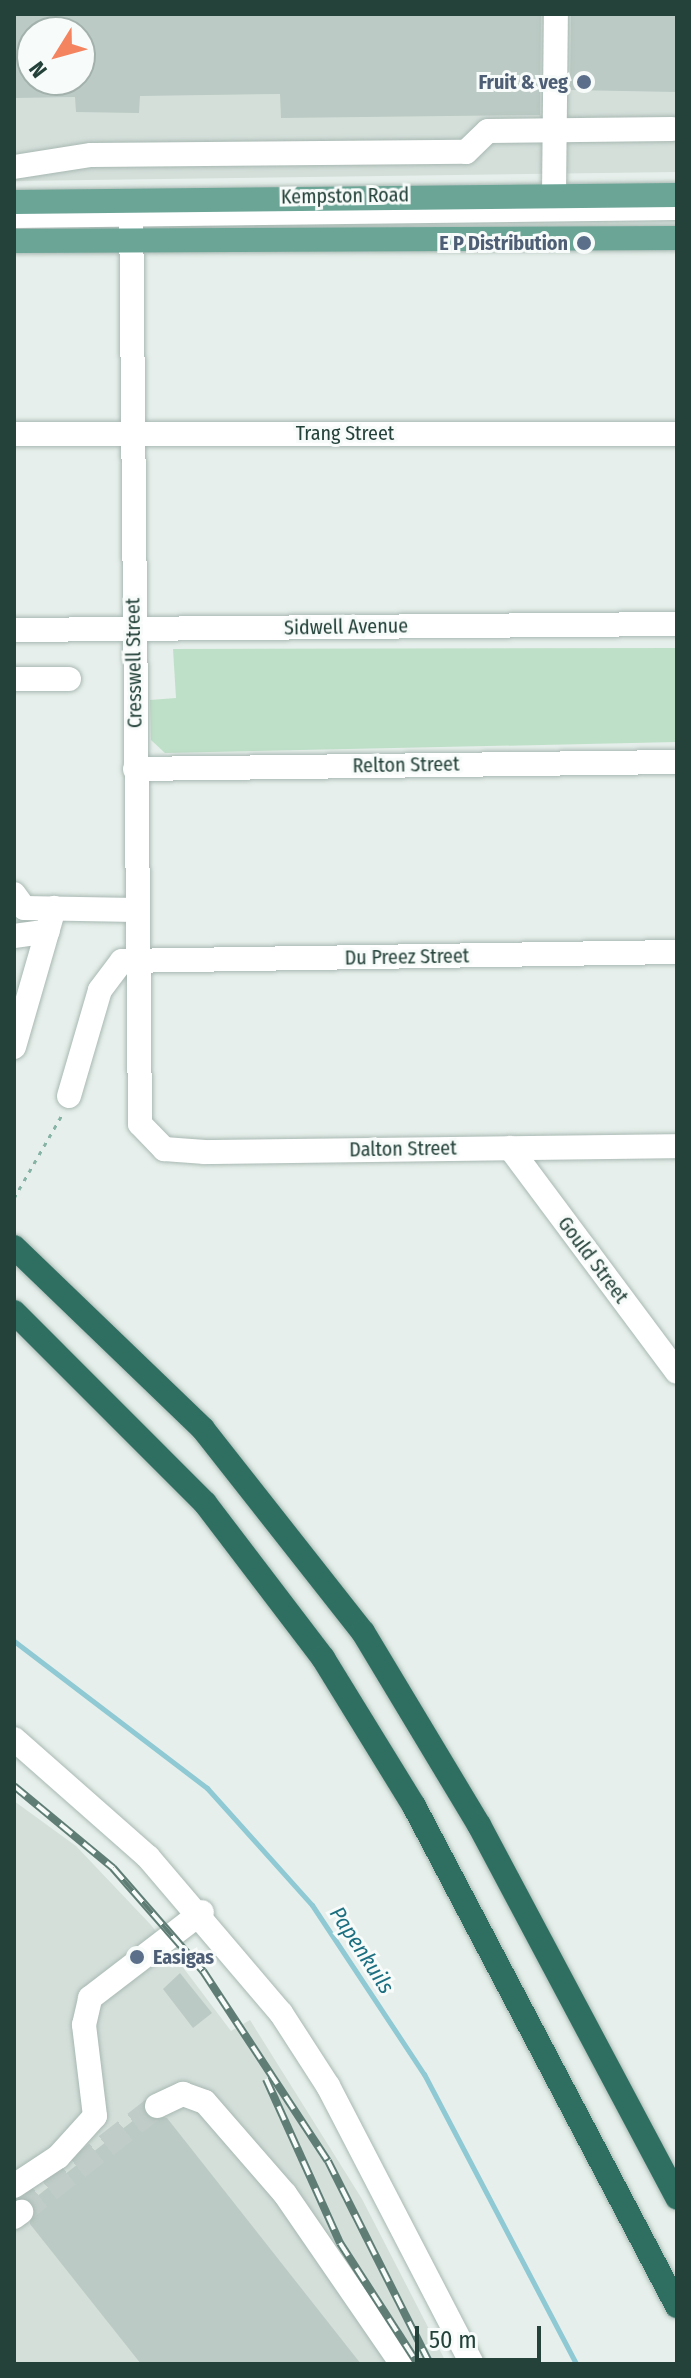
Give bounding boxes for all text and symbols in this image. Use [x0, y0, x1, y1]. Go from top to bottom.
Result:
north arrow [16, 16, 96, 96]
text: N [23, 56, 53, 83]
place label: Fruit & veg [478, 70, 568, 94]
marker: Fruit & veg [575, 73, 593, 91]
street label: Kempston Road [281, 183, 409, 209]
place label: E P Distribution [439, 231, 568, 255]
marker: E P Distribution [575, 234, 593, 252]
street label: Trang Street [296, 421, 394, 445]
street label: Cresswell Street [121, 598, 147, 728]
street label: Sidwell Avenue [284, 614, 408, 640]
street label: Relton Street [352, 752, 460, 778]
street label: Du Preez Street [344, 944, 470, 970]
street label: Dalton Street [349, 1136, 457, 1162]
street label: Gould Street [553, 1212, 633, 1308]
water label: Papenkuils [324, 1902, 400, 1998]
place label: Easigas [153, 1945, 214, 1969]
marker: Easigas [128, 1948, 146, 1966]
scale bar [419, 2310, 545, 2360]
text: 50 m [429, 2326, 477, 2354]

